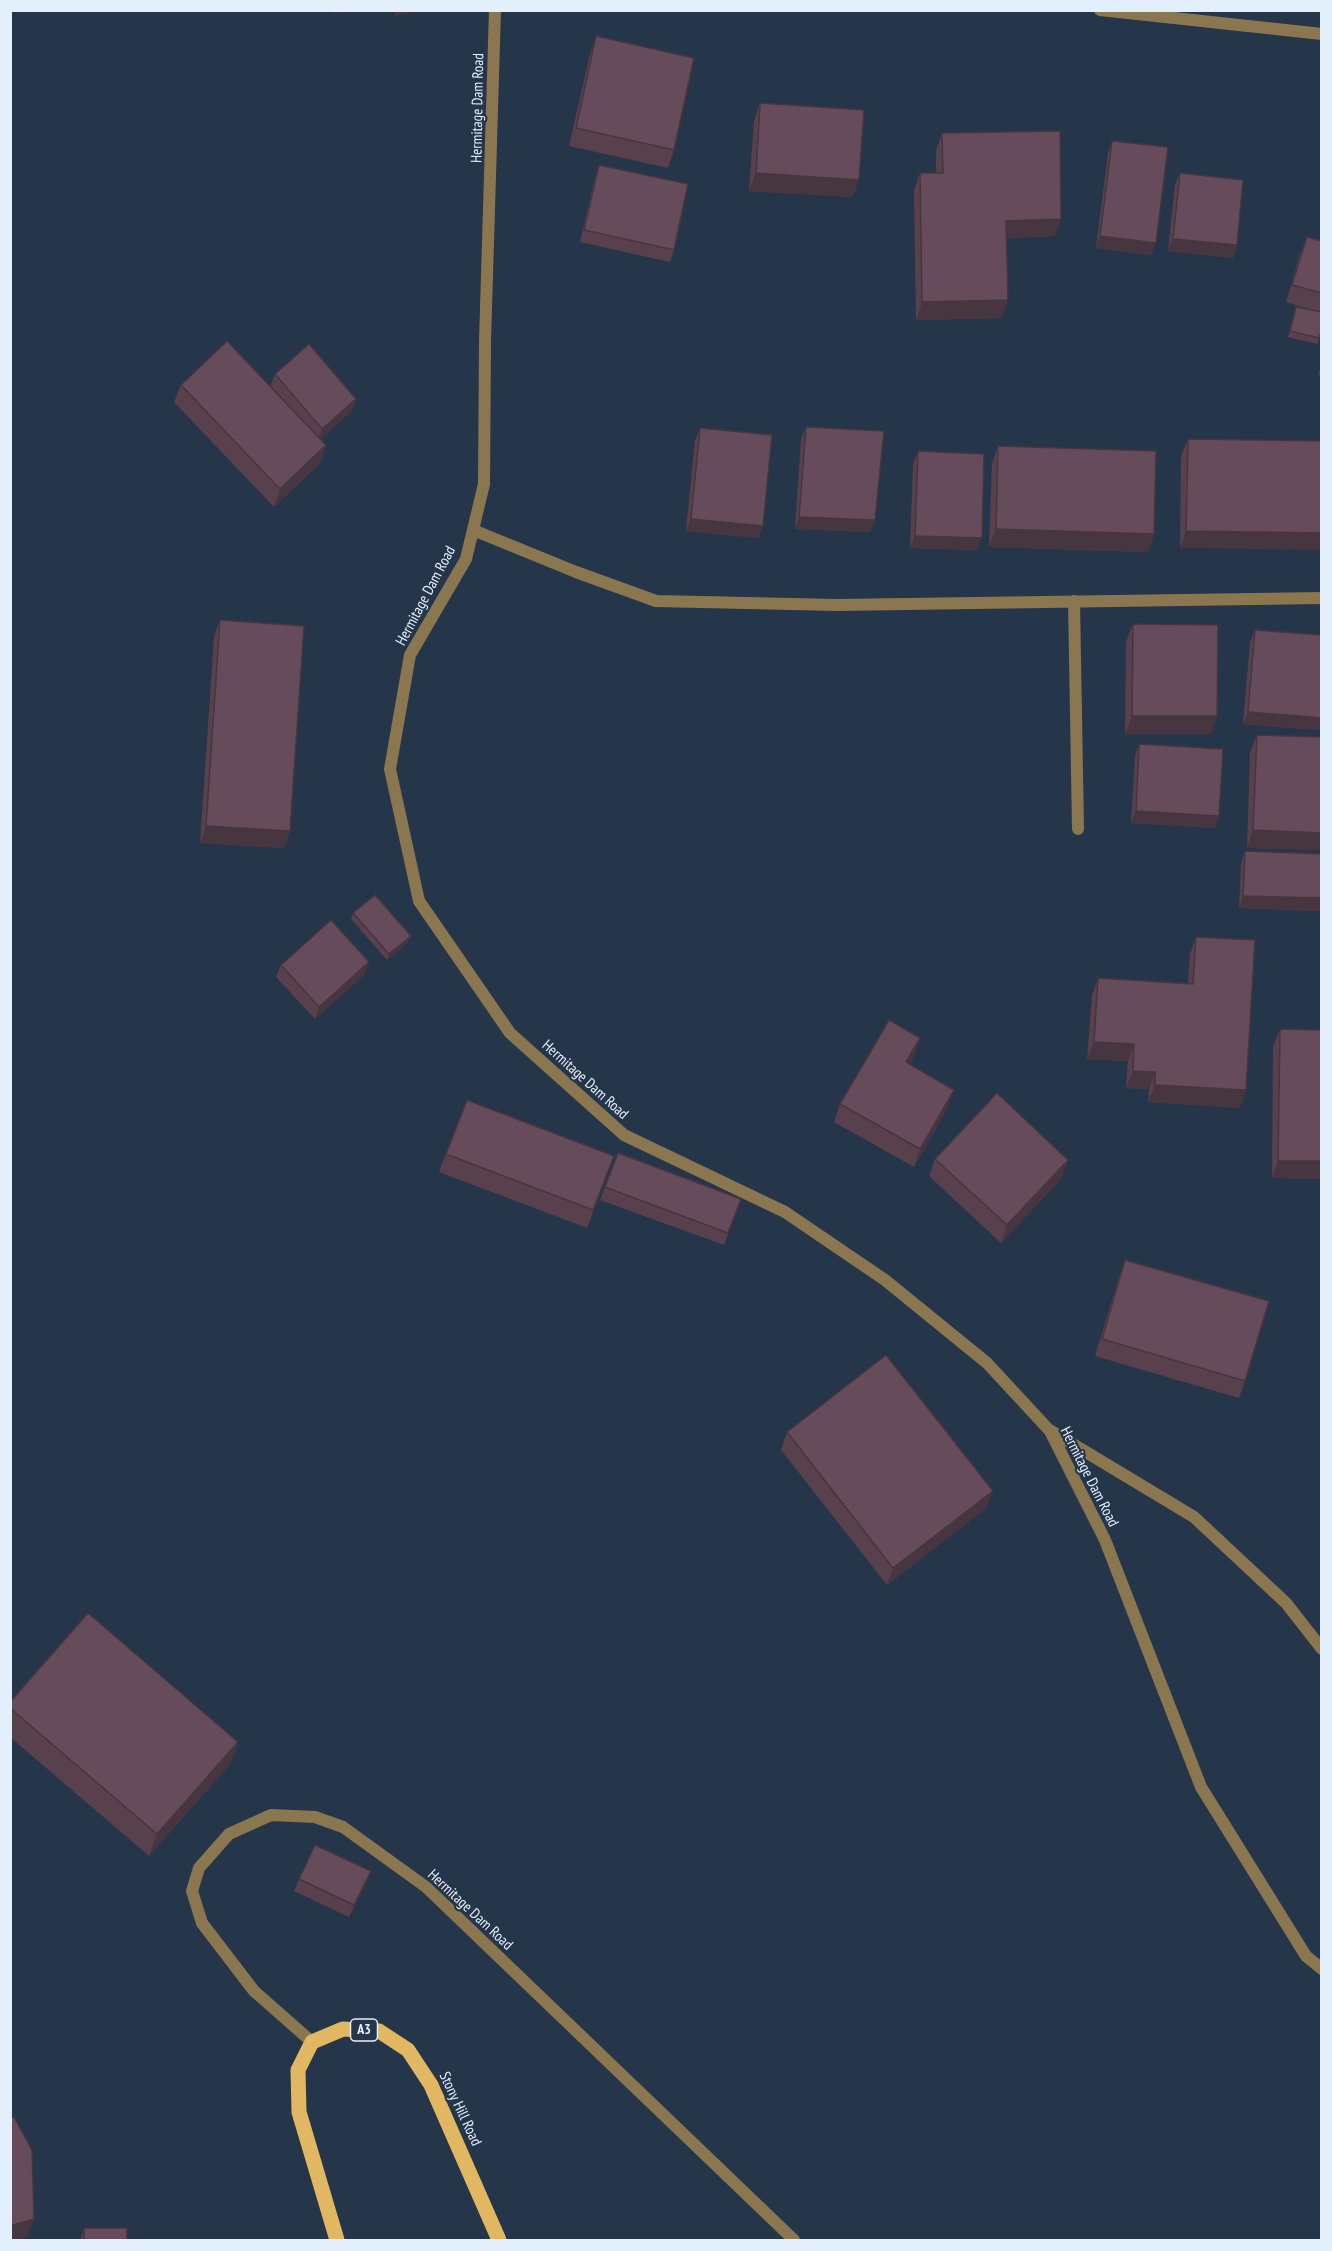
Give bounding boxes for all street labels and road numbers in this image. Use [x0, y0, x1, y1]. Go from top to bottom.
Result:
street label: Hermitage Dam Road [468, 53, 488, 163]
street label: Hermitage Dam Road [392, 543, 460, 649]
street label: Hermitage Dam Road [538, 1037, 632, 1123]
street label: Hermitage Dam Road [1056, 1424, 1122, 1530]
street label: Hermitage Dam Road [424, 1866, 516, 1954]
road number: A3 [350, 2019, 378, 2041]
street label: Stony Hill Road [435, 2069, 485, 2149]

